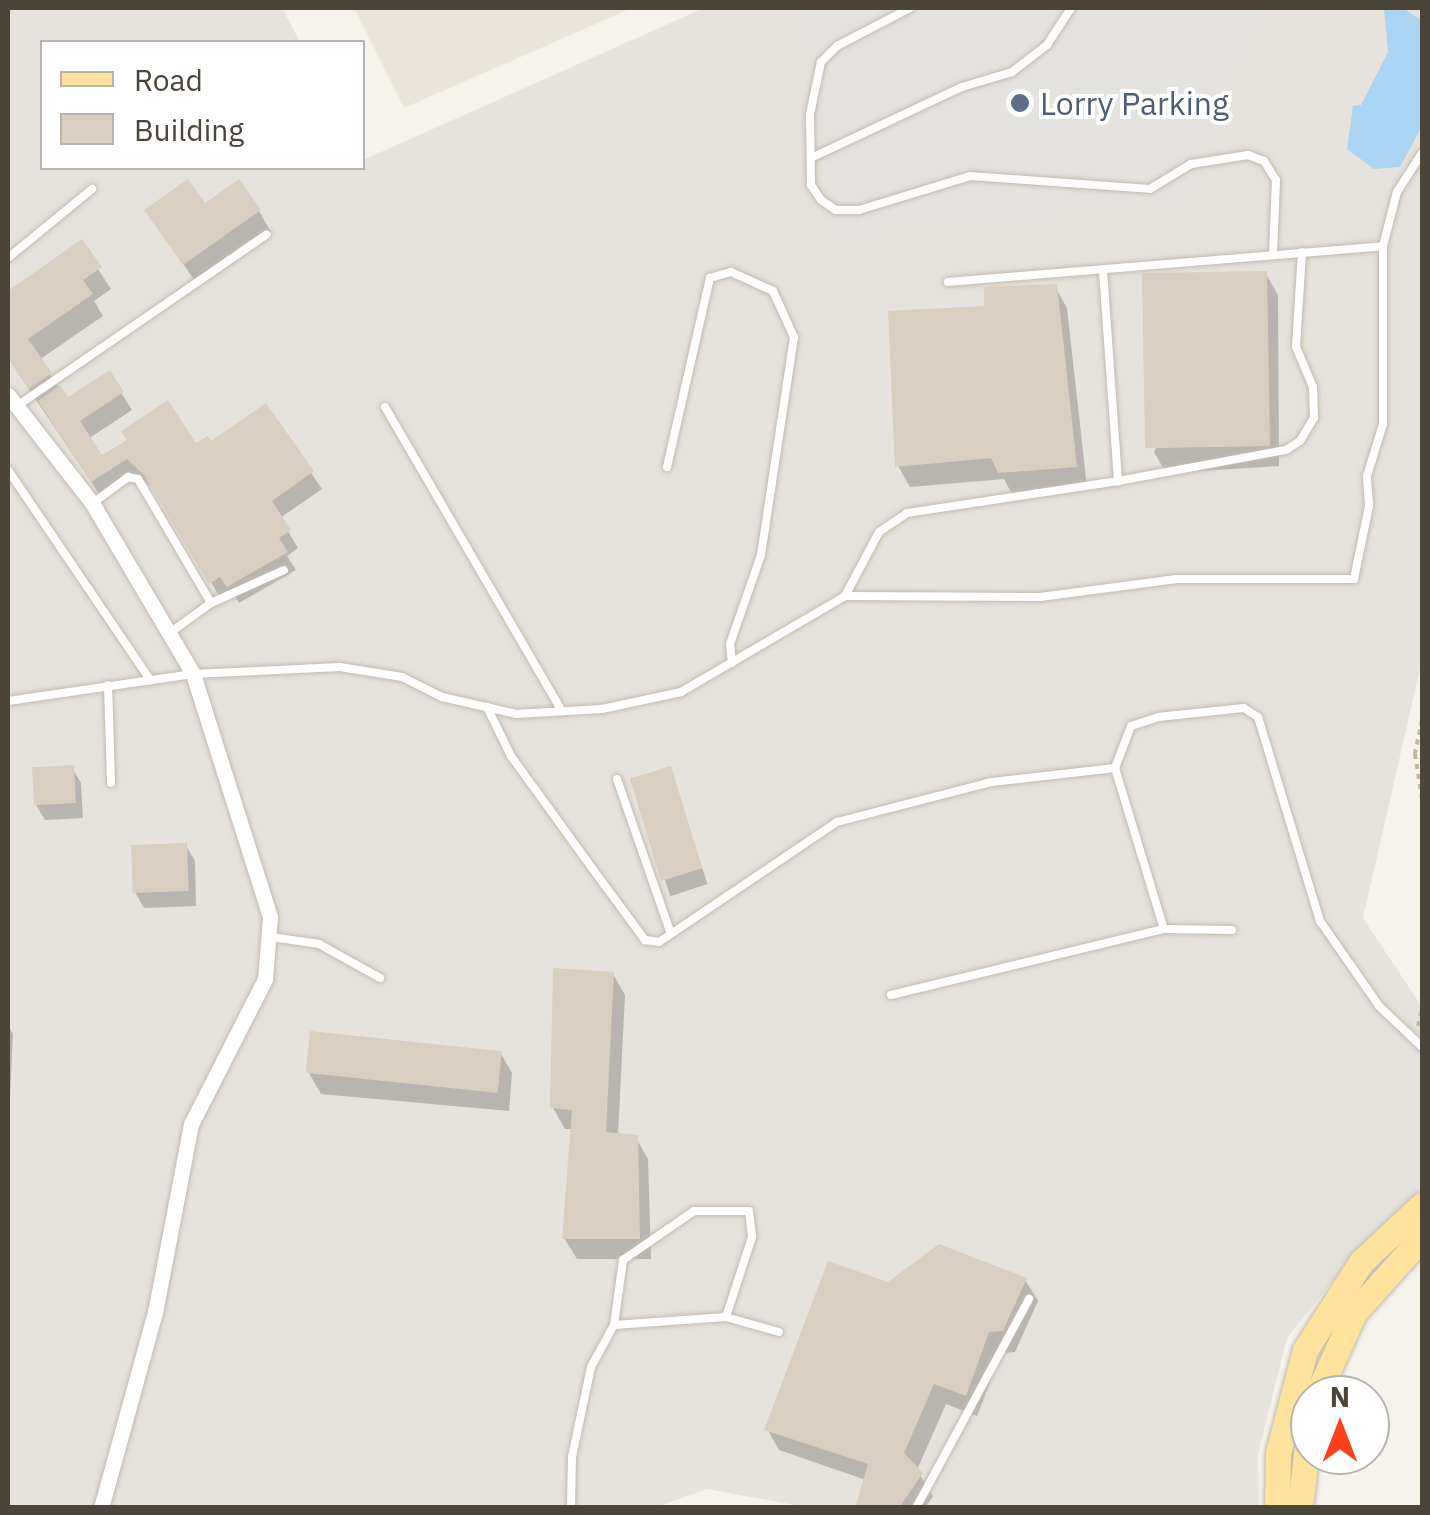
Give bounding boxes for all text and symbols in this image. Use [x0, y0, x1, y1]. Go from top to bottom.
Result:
legend [40, 40, 365, 170]
text: Road [134, 60, 203, 99]
place label: Lorry Parking [1040, 84, 1229, 122]
marker: Lorry Parking [1009, 92, 1031, 114]
text: Building [134, 110, 244, 149]
north arrow [1290, 1375, 1390, 1475]
text: N [1330, 1378, 1350, 1415]

